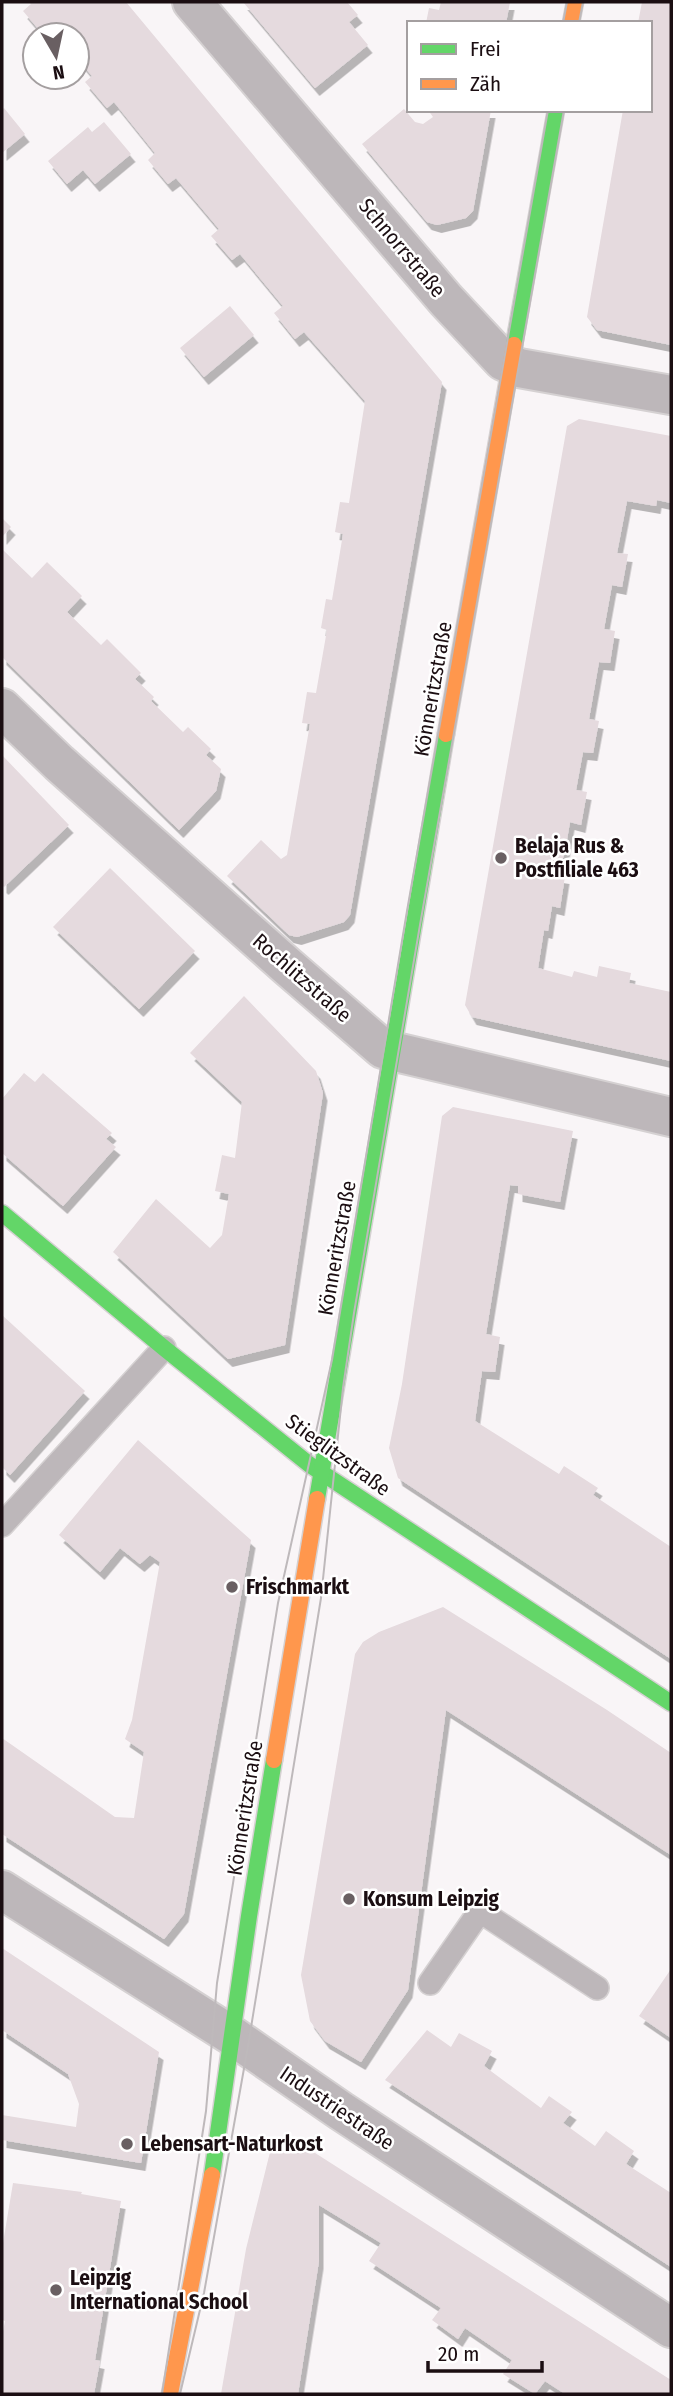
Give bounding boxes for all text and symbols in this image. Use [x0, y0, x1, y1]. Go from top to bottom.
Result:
north arrow [21, 21, 91, 91]
legend [407, 21, 652, 112]
text: Frei [470, 36, 501, 62]
text: N [51, 60, 66, 85]
text: Zäh [470, 71, 501, 97]
street label: Schnorrstraße [353, 193, 451, 303]
street label: Könneritzstraße [408, 620, 458, 758]
place label: Belaja Rus & Postfiliale 463 [515, 833, 639, 883]
marker: Belaja Rus & Postfiliale 463 [493, 850, 509, 866]
street label: Rochlitzstraße [247, 928, 357, 1028]
street label: Könneritzstraße [312, 1179, 362, 1317]
street label: Stieglitzstraße [281, 1408, 395, 1502]
place label: Frischmarkt [246, 1574, 350, 1600]
marker: Frischmarkt [224, 1579, 240, 1595]
street label: Könneritzstraße [221, 1739, 269, 1877]
place label: Konsum Leipzig [363, 1886, 499, 1912]
marker: Konsum Leipzig [341, 1891, 357, 1907]
street label: Industriestraße [275, 2060, 399, 2156]
place label: Lebensart-Naturkost [141, 2131, 324, 2157]
marker: Lebensart-Naturkost [119, 2136, 135, 2152]
place label: Leipzig International School [70, 2265, 248, 2315]
marker: Leipzig International School [48, 2282, 64, 2298]
scale bar [428, 2330, 542, 2374]
text: 20 m [438, 2341, 479, 2367]

